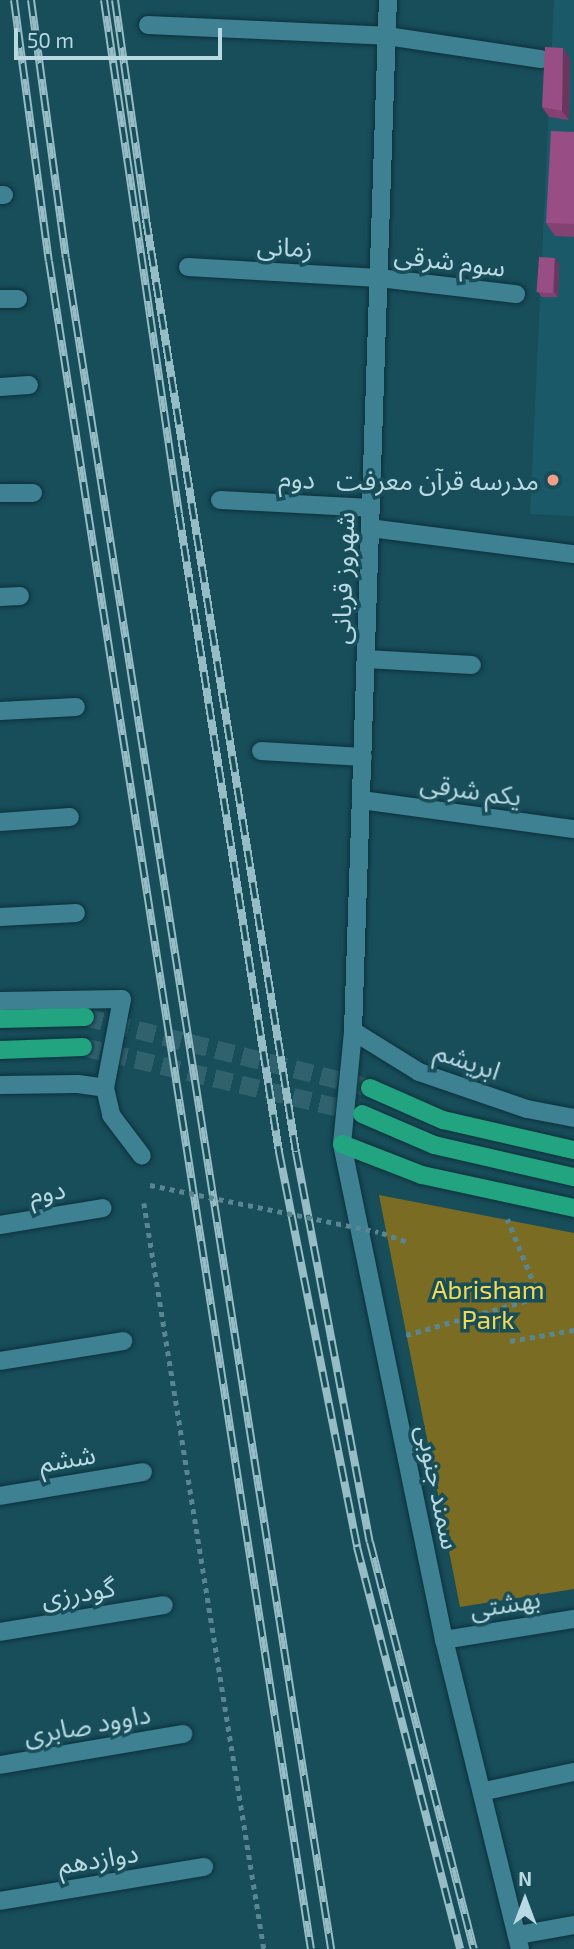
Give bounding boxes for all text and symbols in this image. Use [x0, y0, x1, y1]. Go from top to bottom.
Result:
scale bar [18, 14, 226, 58]
text: 50 m [27, 27, 74, 52]
street label: زمانی [256, 229, 314, 263]
street label: سوم شرقی [393, 238, 507, 282]
street label: دوم [278, 461, 316, 495]
place label: مدرسه قرآن معرفت [336, 464, 539, 496]
marker: مدرسه قرآن معرفت [545, 472, 561, 488]
street label: شهروز قربانی [324, 511, 360, 645]
street label: یکم شرقی [418, 766, 524, 812]
street label: ابریشم [431, 1034, 505, 1086]
street label: دوم [26, 1172, 68, 1210]
park label: Abrisham Park [431, 1273, 545, 1334]
street label: سمند جنوبی [411, 1422, 467, 1552]
street label: ششم [36, 1438, 98, 1478]
street label: گودرزی [39, 1571, 117, 1613]
street label: بهشتی [467, 1582, 543, 1624]
street label: داوود صابری [21, 1698, 153, 1750]
street label: دوازدهم [56, 1836, 140, 1880]
north arrow [490, 1865, 560, 1935]
text: N [518, 1867, 532, 1890]

